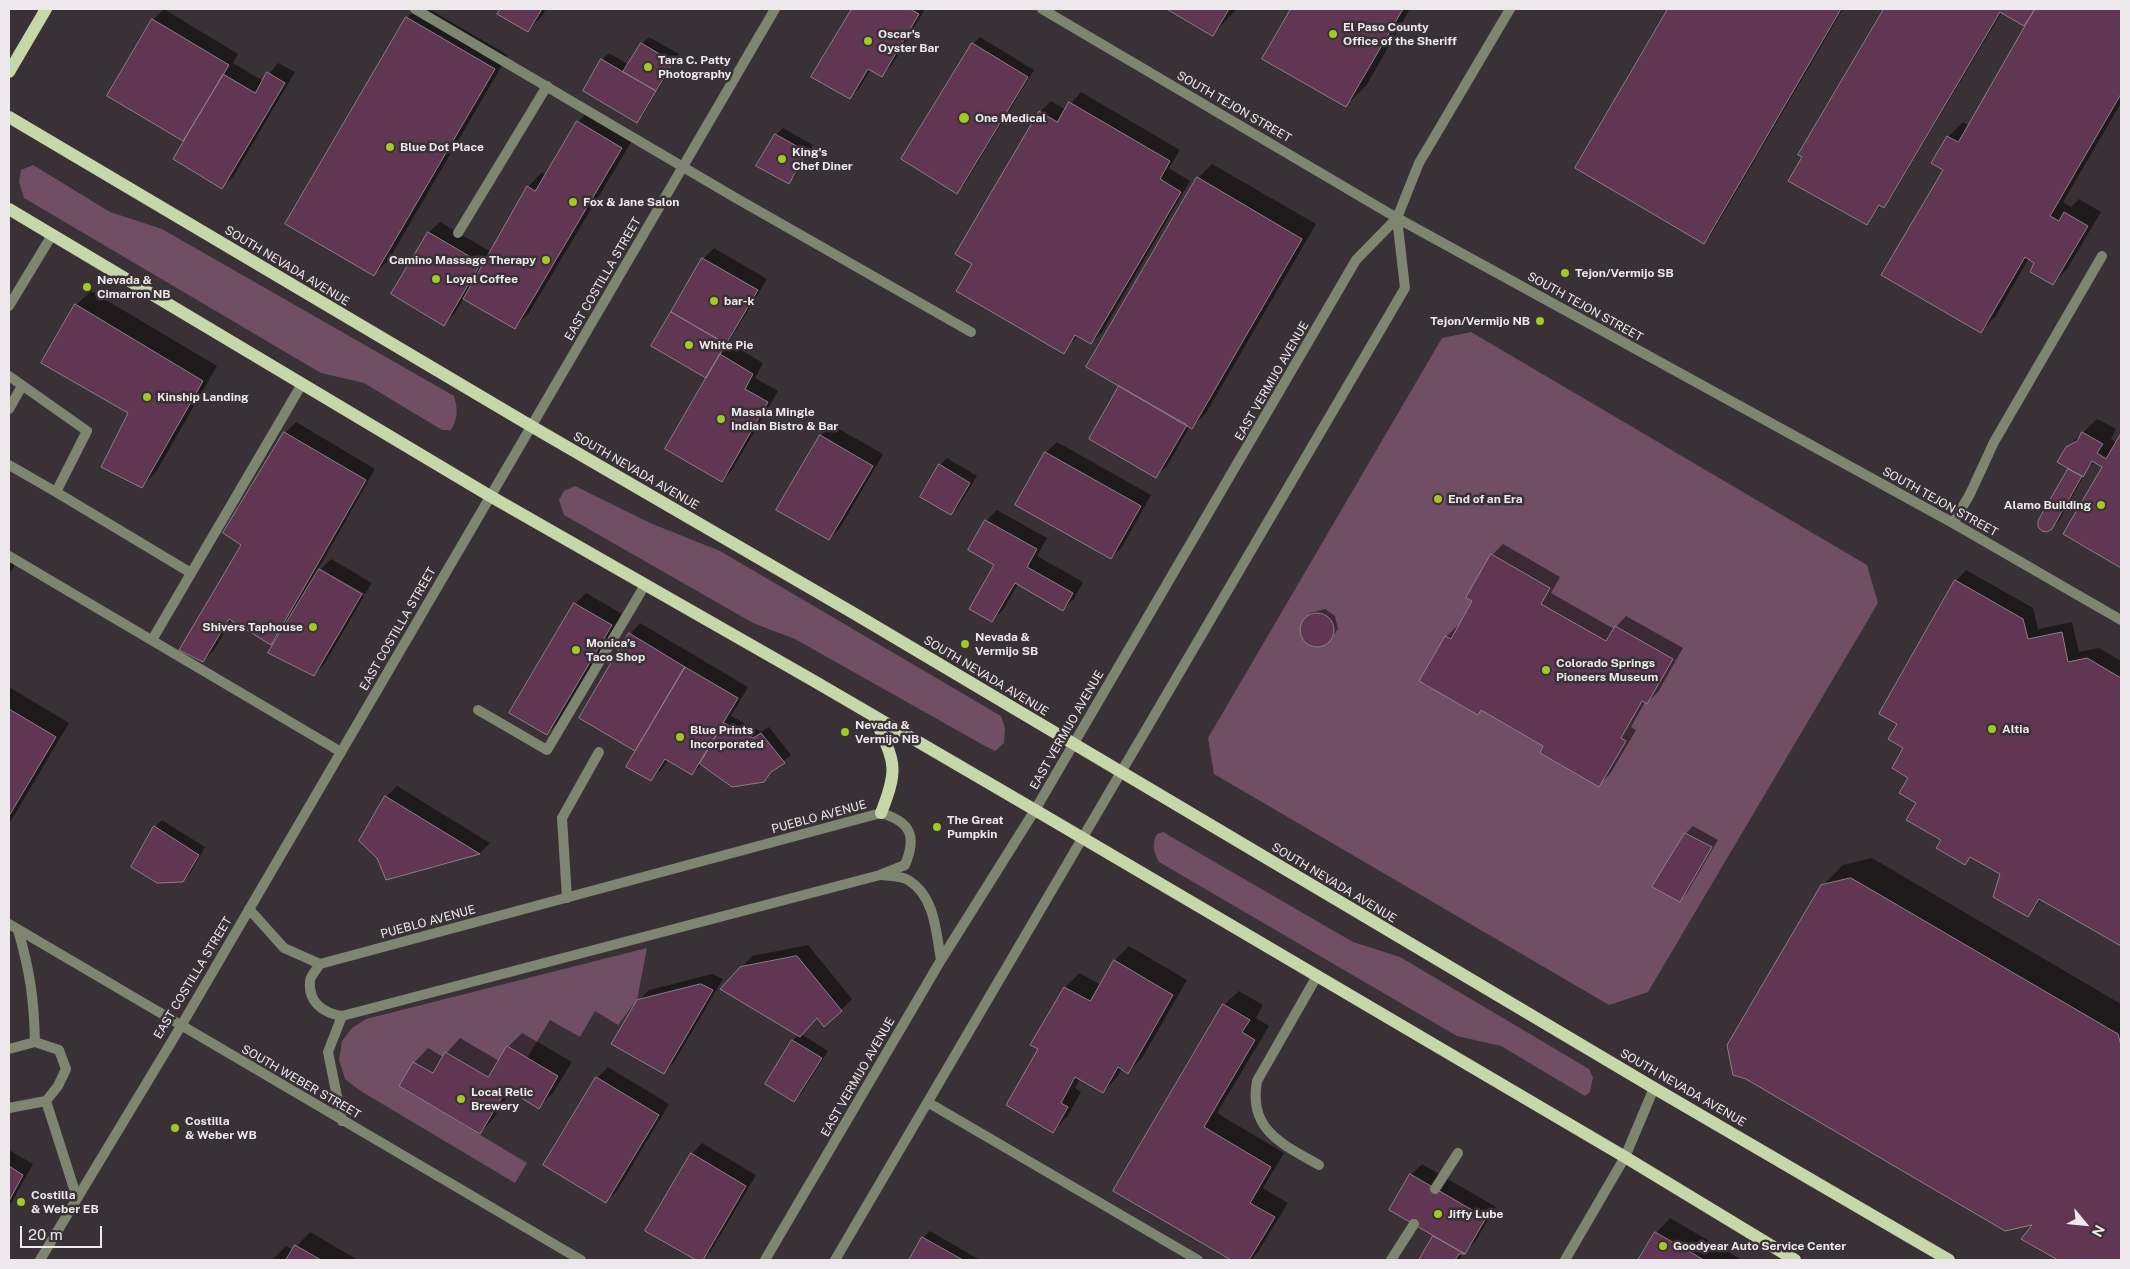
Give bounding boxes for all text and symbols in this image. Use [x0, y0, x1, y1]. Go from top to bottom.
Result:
place label: El Paso County Office of the Sheriff [1343, 20, 1457, 48]
place label: Oscar's Oyster Bar [878, 27, 939, 55]
marker: El Paso County Office of the Sheriff [1327, 28, 1339, 40]
marker: Oscar's Oyster Bar [862, 35, 874, 47]
place label: Tara C. Patty Photography [658, 53, 731, 81]
marker: Tara C. Patty Photography [642, 61, 654, 73]
street label: SOUTH TEJON STREET [1174, 68, 1294, 146]
marker: One Medical [957, 111, 971, 125]
place label: One Medical [975, 111, 1046, 125]
place label: Blue Dot Place [400, 140, 484, 154]
marker: Blue Dot Place [384, 141, 396, 153]
place label: King's Chef Diner [792, 145, 853, 173]
marker: King's Chef Diner [776, 153, 788, 165]
place label: Fox & Jane Salon [583, 195, 679, 209]
marker: Fox & Jane Salon [567, 196, 579, 208]
street label: EAST COSTILLA STREET [562, 215, 644, 343]
street label: SOUTH NEVADA AVENUE [222, 223, 352, 309]
place label: Camino Massage Therapy [389, 253, 536, 267]
marker: Camino Massage Therapy [540, 254, 552, 266]
place label: Tejon/Vermijo SB [1575, 266, 1674, 280]
marker: Tejon/Vermijo SB [1559, 267, 1571, 279]
street label: SOUTH TEJON STREET [1525, 269, 1645, 345]
place label: Loyal Coffee [446, 272, 518, 286]
place label: Nevada & Cimarron NB [97, 273, 171, 301]
marker: Loyal Coffee [430, 273, 442, 285]
marker: Nevada & Cimarron NB [81, 281, 93, 293]
place label: bar-k [724, 294, 754, 308]
marker: bar-k [708, 295, 720, 307]
place label: Tejon/Vermijo NB [1430, 314, 1530, 328]
marker: Tejon/Vermijo NB [1534, 315, 1546, 327]
street label: EAST VERMIJO AVENUE [1232, 319, 1312, 443]
place label: White Pie [699, 338, 753, 352]
marker: White Pie [683, 339, 695, 351]
place label: Kinship Landing [157, 390, 249, 404]
marker: Kinship Landing [141, 391, 153, 403]
place label: Masala Mingle Indian Bistro & Bar [731, 405, 838, 433]
marker: Masala Mingle Indian Bistro & Bar [715, 413, 727, 425]
street label: SOUTH NEVADA AVENUE [571, 429, 701, 513]
street label: SOUTH TEJON STREET [1880, 464, 2000, 540]
place label: End of an Era [1448, 492, 1523, 506]
marker: End of an Era [1432, 493, 1444, 505]
place label: Alamo Building [2004, 498, 2091, 512]
marker: Alamo Building [2095, 499, 2107, 511]
street label: EAST COSTILLA STREET [357, 565, 439, 693]
place label: Shivers Taphouse [202, 620, 303, 634]
marker: Shivers Taphouse [307, 621, 319, 633]
place label: Nevada & Vermijo SB [975, 630, 1038, 658]
street label: SOUTH NEVADA AVENUE [921, 633, 1051, 719]
place label: Monica’s Taco Shop [586, 636, 645, 664]
marker: Nevada & Vermijo SB [959, 638, 971, 650]
marker: Monica’s Taco Shop [570, 644, 582, 656]
place label: Colorado Springs Pioneers Museum [1556, 656, 1658, 684]
marker: Colorado Springs Pioneers Museum [1540, 664, 1552, 676]
street label: EAST VERMIJO AVENUE [1027, 668, 1107, 792]
place label: Nevada & Vermijo NB [855, 718, 919, 746]
place label: Altia [2002, 722, 2029, 736]
place label: Blue Prints Incorporated [690, 723, 764, 751]
marker: Altia [1986, 723, 1998, 735]
marker: Nevada & Vermijo NB [839, 726, 851, 738]
marker: Blue Prints Incorporated [674, 731, 686, 743]
street label: PUEBLO AVENUE [770, 797, 868, 837]
place label: The Great Pumpkin [947, 813, 1004, 841]
marker: The Great Pumpkin [931, 821, 943, 833]
street label: SOUTH NEVADA AVENUE [1269, 840, 1399, 926]
street label: PUEBLO AVENUE [379, 902, 477, 942]
street label: EAST COSTILLA STREET [151, 914, 235, 1042]
street label: EAST VERMIJO AVENUE [818, 1015, 898, 1139]
street label: SOUTH WEBER STREET [239, 1042, 363, 1122]
street label: SOUTH NEVADA AVENUE [1618, 1046, 1748, 1130]
place label: Local Relic Brewery [471, 1085, 533, 1113]
marker: Local Relic Brewery [455, 1093, 467, 1105]
place label: Costilla & Weber WB [185, 1114, 257, 1142]
marker: Costilla & Weber WB [169, 1122, 181, 1134]
place label: Costilla & Weber EB [31, 1188, 99, 1216]
marker: Costilla & Weber EB [15, 1196, 27, 1208]
north arrow [2060, 1199, 2110, 1249]
place label: Jiffy Lube [1448, 1207, 1503, 1221]
marker: Jiffy Lube [1432, 1208, 1444, 1220]
scale bar [22, 1216, 105, 1248]
text: N [2089, 1222, 2108, 1240]
text: 20 m [28, 1226, 63, 1243]
place label: Goodyear Auto Service Center [1673, 1239, 1846, 1253]
marker: Goodyear Auto Service Center [1657, 1240, 1669, 1252]

